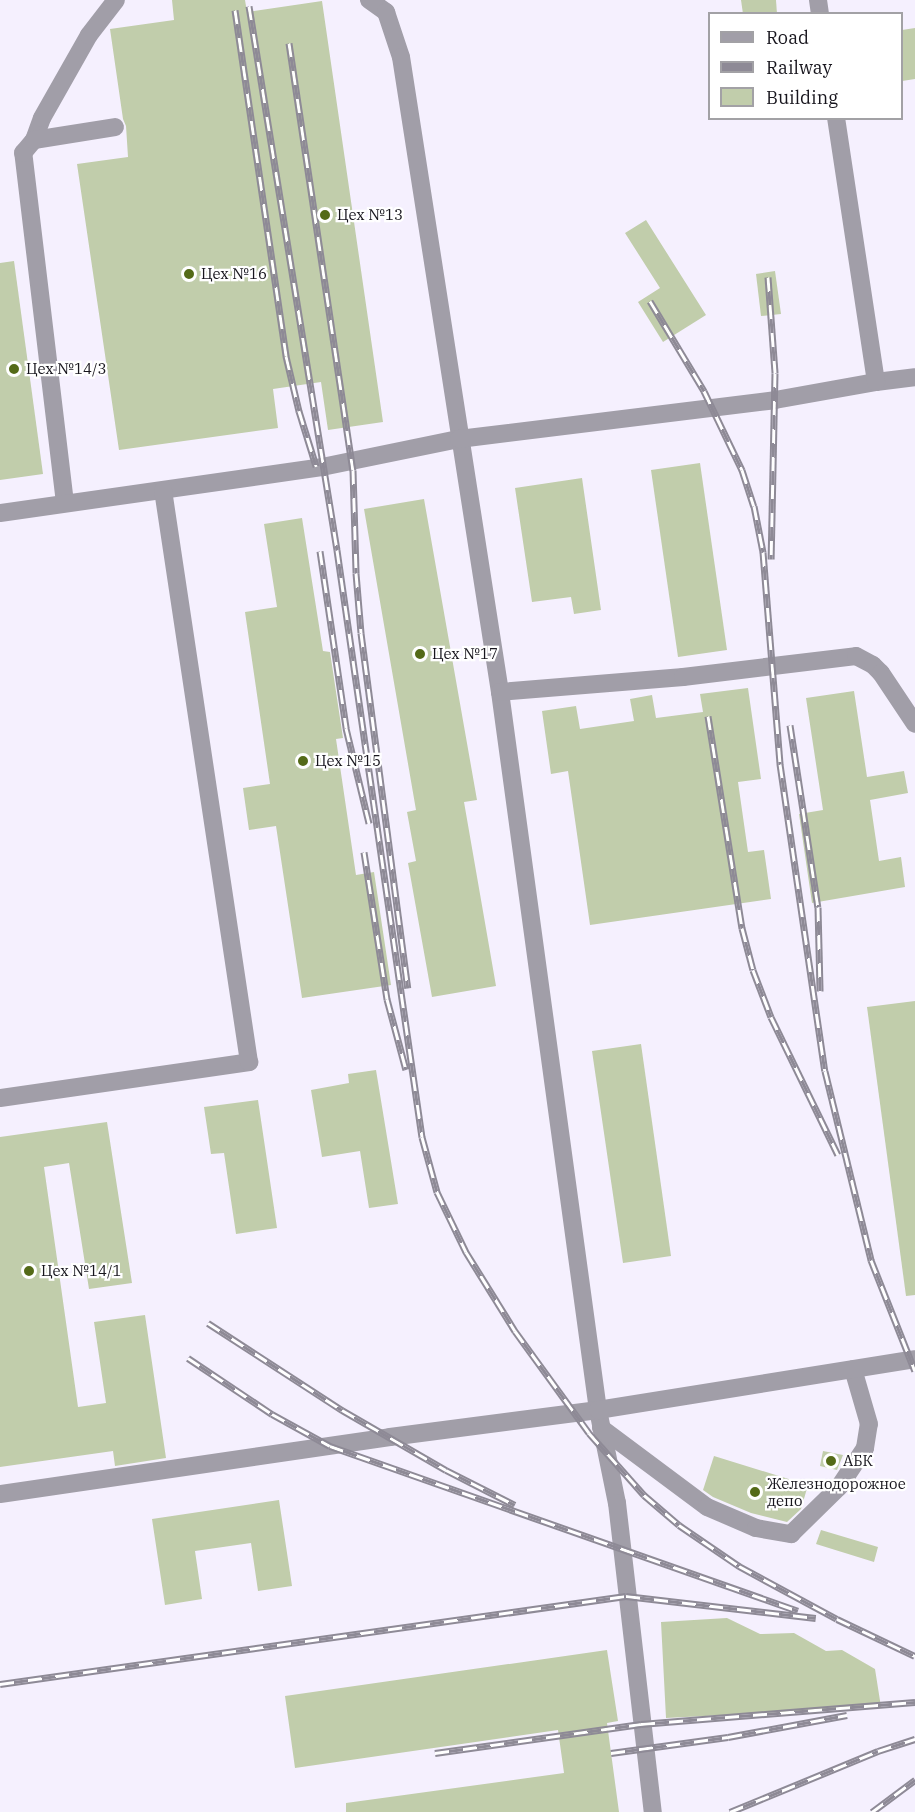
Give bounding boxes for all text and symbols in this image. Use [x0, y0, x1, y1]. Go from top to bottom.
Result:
legend [708, 12, 903, 120]
text: Road [766, 26, 809, 49]
text: Railway [766, 56, 832, 79]
text: Building [766, 86, 838, 109]
place label: Цех №13 [337, 206, 403, 224]
marker: Цех №13 [318, 208, 332, 222]
place label: Цех №16 [201, 265, 267, 283]
marker: Цех №16 [182, 267, 196, 281]
place label: Цех №14/3 [26, 360, 107, 378]
marker: Цех №14/3 [7, 362, 21, 376]
place label: Цех №17 [432, 645, 498, 663]
marker: Цех №17 [413, 647, 427, 661]
place label: Цех №15 [315, 752, 381, 770]
marker: Цех №15 [296, 754, 310, 768]
place label: Цех №14/1 [41, 1262, 122, 1280]
marker: Цех №14/1 [22, 1264, 36, 1278]
place label: АБК [843, 1452, 873, 1470]
marker: АБК [824, 1454, 838, 1468]
place label: Железнодорожное депо [767, 1474, 906, 1509]
marker: Железнодорожное депо [748, 1485, 762, 1499]

